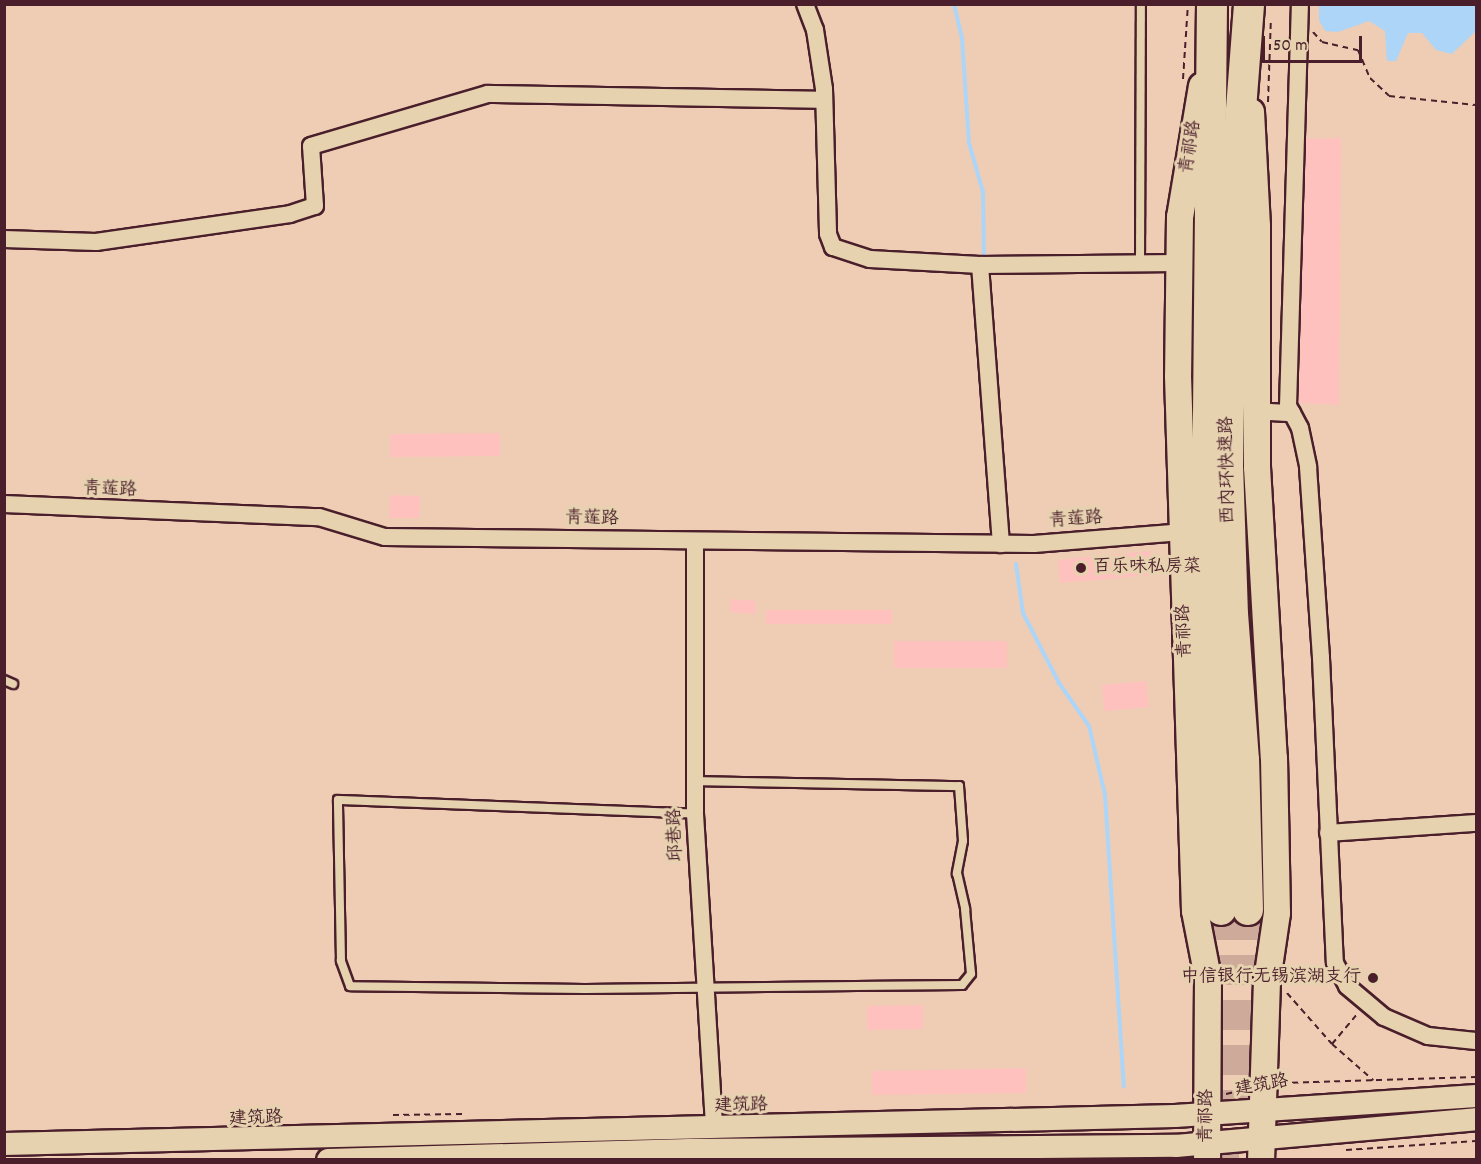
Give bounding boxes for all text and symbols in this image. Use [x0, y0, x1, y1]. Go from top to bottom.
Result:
scale bar [1265, 24, 1366, 62]
text: 50 m [1273, 34, 1308, 59]
street label: 青祁路 [1177, 119, 1207, 175]
street label: 西内环快速路 [1217, 416, 1241, 524]
street label: 青莲路 [83, 479, 137, 503]
street label: 青莲路 [1048, 508, 1104, 534]
street label: 青莲路 [565, 509, 619, 531]
place label: 百乐味私房菜 [1093, 557, 1201, 579]
marker: 百乐味私房菜 [1074, 561, 1088, 575]
street label: 青祁路 [1174, 604, 1198, 658]
street label: 邱巷路 [665, 808, 689, 862]
place label: 中信银行无锡滨湖支行 [1181, 967, 1361, 989]
marker: 中信银行无锡滨湖支行 [1366, 971, 1380, 985]
street label: 建筑路 [1234, 1072, 1290, 1102]
street label: 青祁路 [1197, 1089, 1219, 1143]
street label: 建筑路 [714, 1096, 768, 1118]
street label: 建筑路 [229, 1108, 283, 1132]

